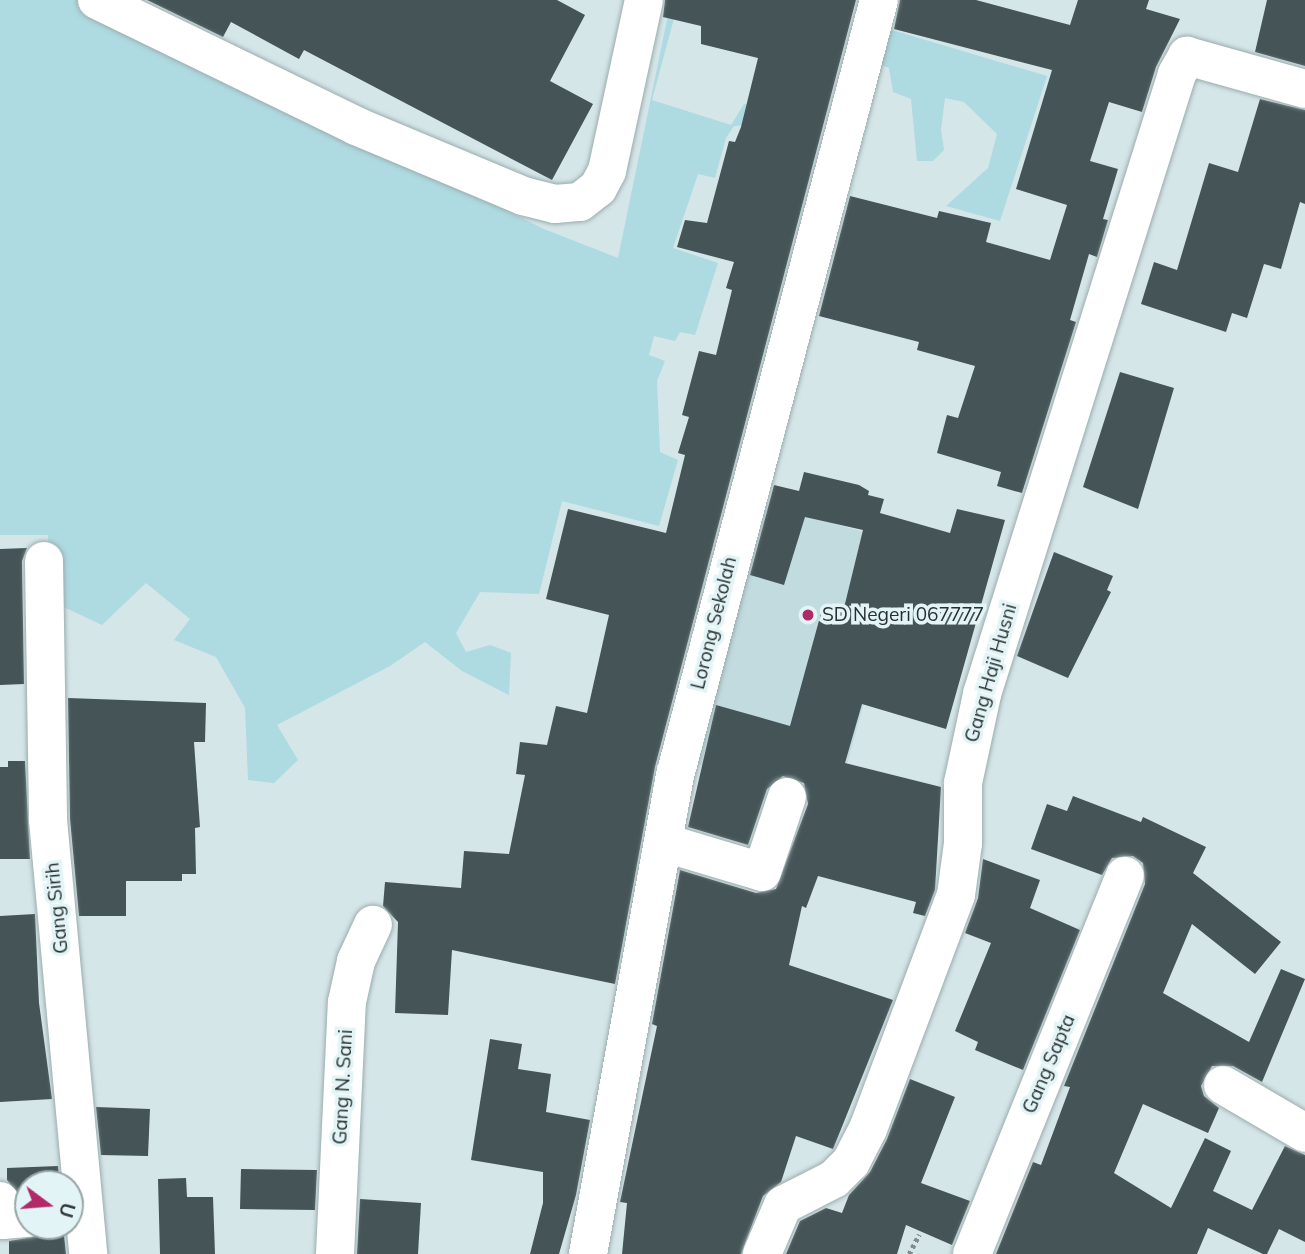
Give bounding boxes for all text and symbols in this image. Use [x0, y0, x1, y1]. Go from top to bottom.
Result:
street label: Lorong Sekolah [686, 554, 742, 692]
street label: Gang Haji Husni [960, 601, 1022, 745]
place label: SD Negeri 067777 [822, 604, 984, 626]
marker: SD Negeri 067777 [800, 607, 816, 623]
street label: Gang Sirih [41, 861, 73, 955]
street label: Gang Sapta [1018, 1011, 1080, 1117]
street label: Gang N. Sani [329, 1029, 357, 1145]
north arrow [14, 1170, 84, 1240]
text: U [54, 1200, 81, 1220]

